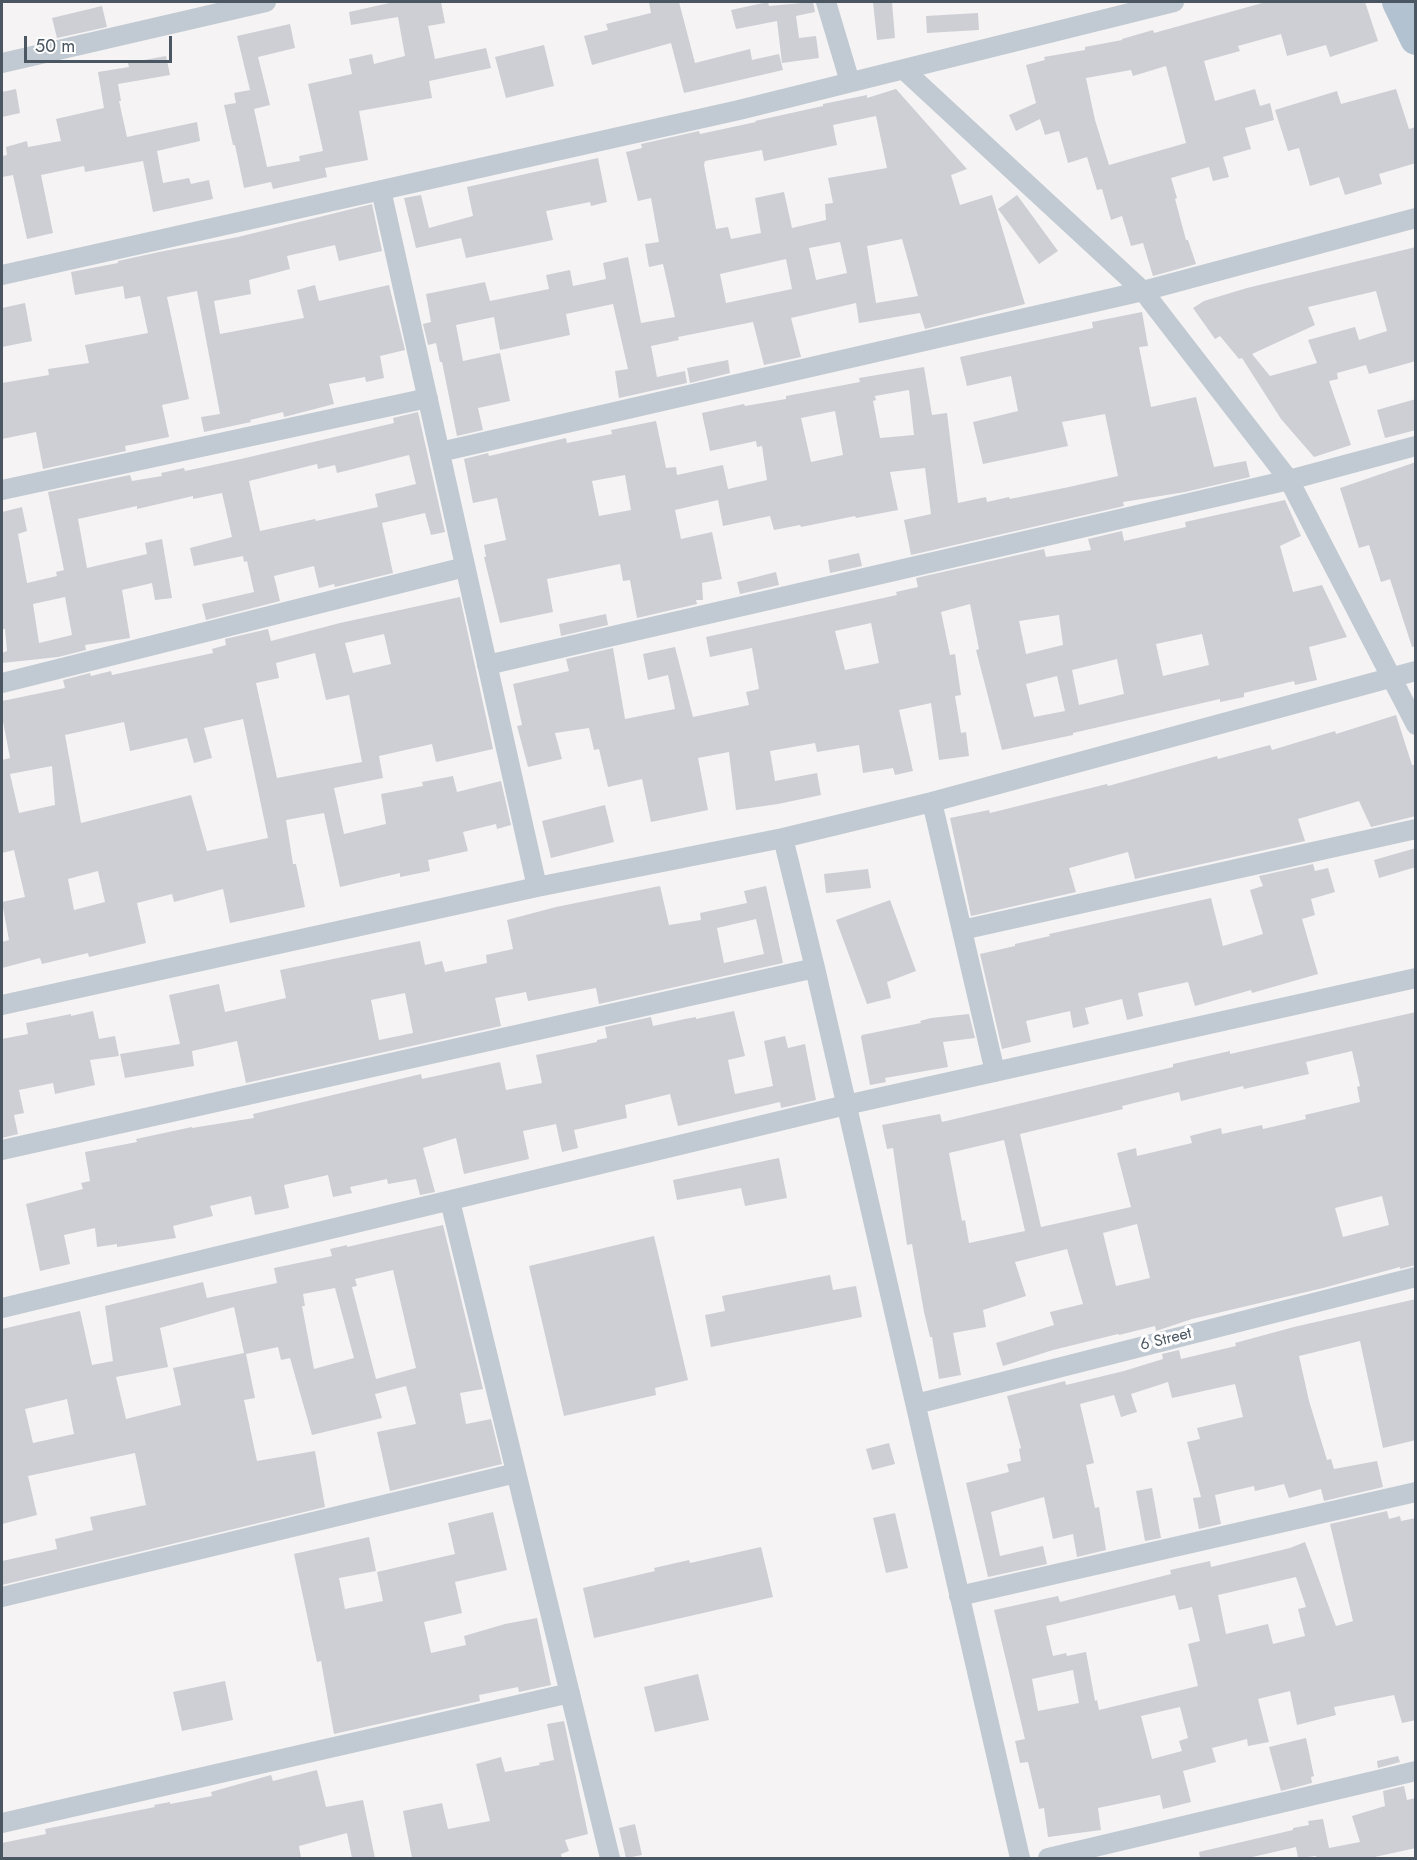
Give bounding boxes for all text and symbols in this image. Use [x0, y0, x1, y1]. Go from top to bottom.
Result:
scale bar [27, 24, 176, 62]
text: 50 m [35, 33, 75, 59]
street label: 6 Street [1138, 1324, 1194, 1356]

